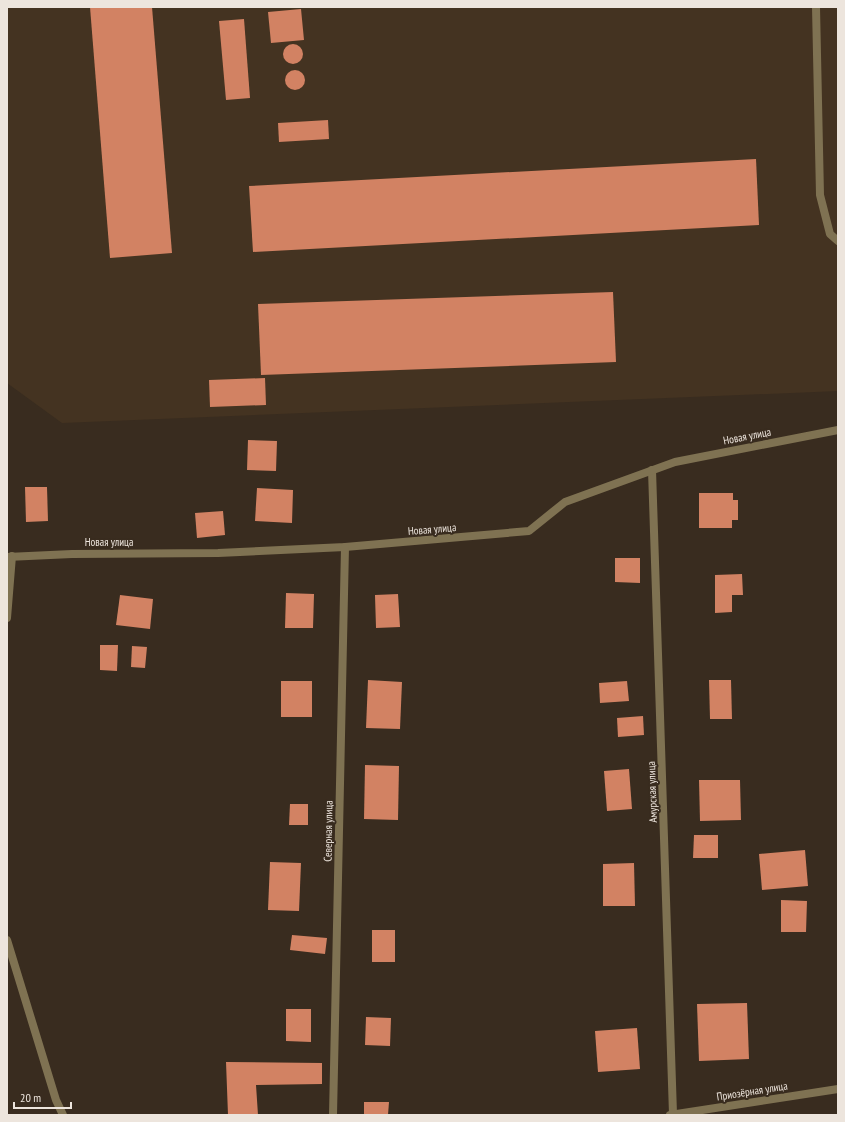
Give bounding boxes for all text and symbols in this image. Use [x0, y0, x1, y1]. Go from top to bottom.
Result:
street label: Новая улица [722, 424, 772, 448]
street label: Новая улица [407, 520, 457, 538]
street label: Новая улица [85, 535, 133, 549]
street label: Амурская улица [644, 761, 660, 823]
street label: Северная улица [320, 800, 336, 862]
street label: Приозёрная улица [716, 1078, 788, 1104]
scale bar [14, 1084, 71, 1110]
text: 20 m [20, 1090, 41, 1105]

